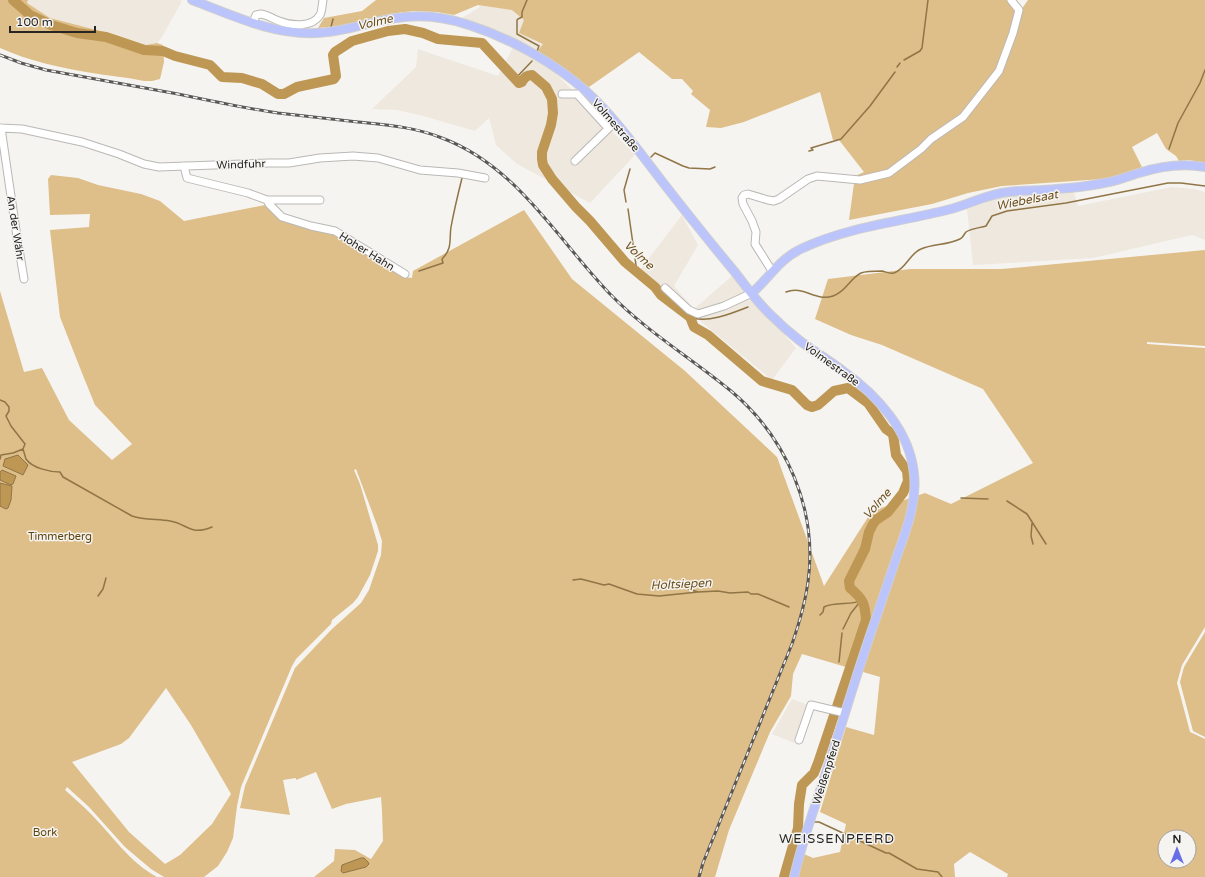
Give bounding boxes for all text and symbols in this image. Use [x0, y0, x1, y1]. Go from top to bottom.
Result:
scale bar [10, 8, 95, 34]
water label: Volme [356, 11, 395, 33]
text: 100 m [16, 15, 53, 29]
street label: Volmestraße [589, 96, 642, 154]
street label: Windfuhr [216, 157, 267, 172]
water label: Wiebelsaat [995, 187, 1061, 213]
street label: An der Währ [4, 195, 27, 262]
street label: Hoher Hahn [337, 229, 397, 274]
water label: Volme [621, 238, 658, 273]
street label: Volmestraße [801, 340, 862, 389]
water label: Volme [860, 485, 895, 522]
park label: Timmerberg [28, 530, 92, 543]
water label: Holtsiepen [650, 575, 712, 593]
street label: Weißenpferd [810, 738, 843, 806]
park label: Bork [33, 826, 57, 839]
north arrow [1157, 829, 1197, 869]
district label: WEISSENPFERD [779, 831, 895, 847]
text: N [1173, 833, 1181, 846]

